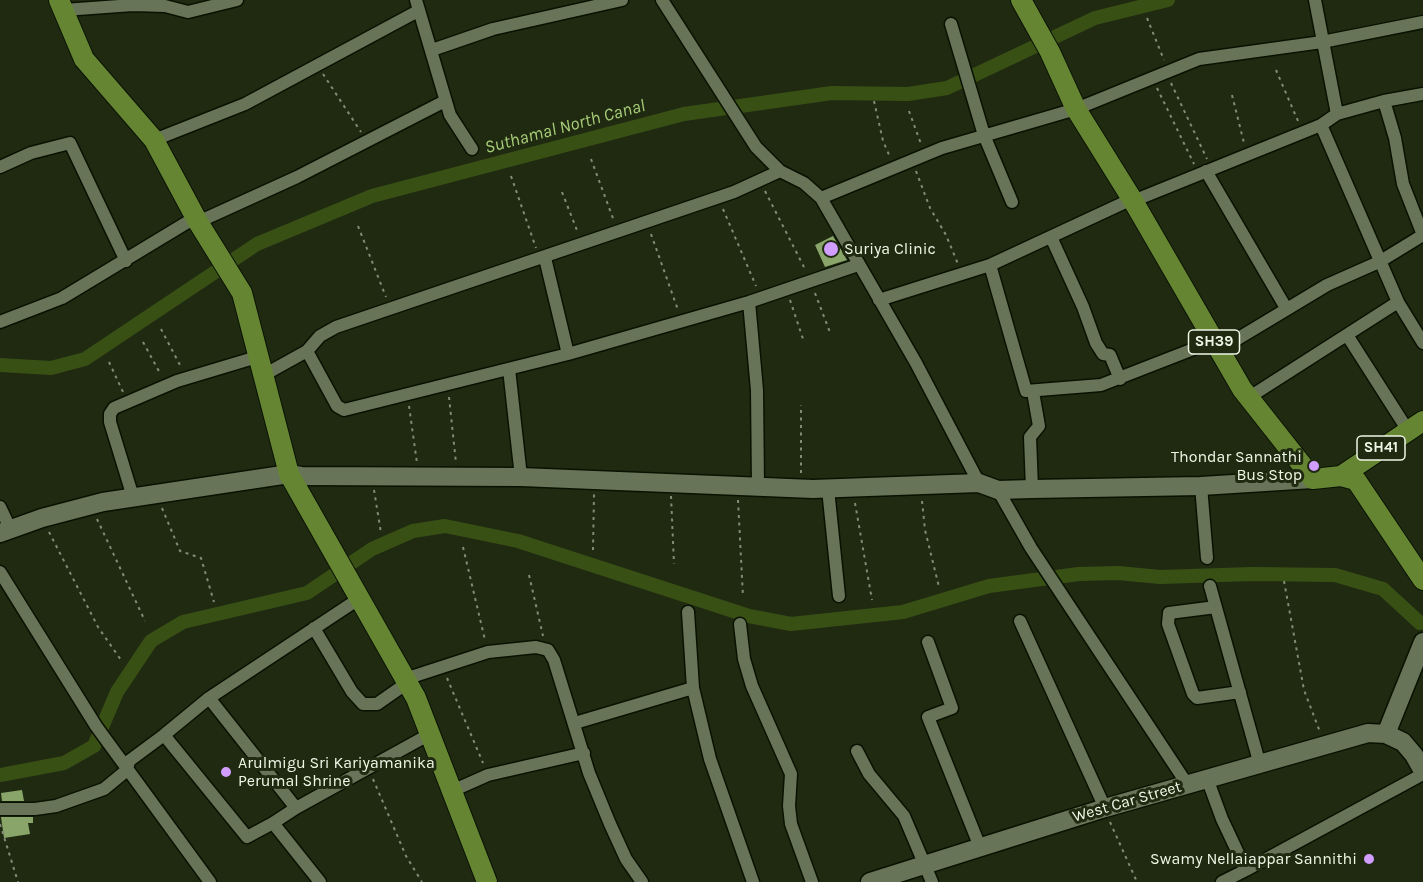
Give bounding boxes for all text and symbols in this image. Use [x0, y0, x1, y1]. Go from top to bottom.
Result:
water label: Suthamal North Canal [482, 95, 648, 159]
place label: Suriya Clinic [844, 239, 936, 259]
marker: Suriya Clinic [822, 240, 840, 258]
road number: SH39 [1188, 330, 1240, 354]
road number: SH41 [1357, 436, 1405, 460]
place label: Thondar Sannathi Bus Stop [1171, 447, 1302, 485]
marker: Thondar Sannathi Bus Stop [1307, 459, 1321, 473]
place label: Arulmigu Sri Kariyamanika Perumal Shrine [238, 753, 435, 791]
marker: Arulmigu Sri Kariyamanika Perumal Shrine [219, 765, 233, 779]
street label: West Car Street [1070, 777, 1184, 827]
place label: Swamy Nellaiappar Sannithi [1150, 849, 1357, 869]
marker: Swamy Nellaiappar Sannithi [1362, 852, 1376, 866]

